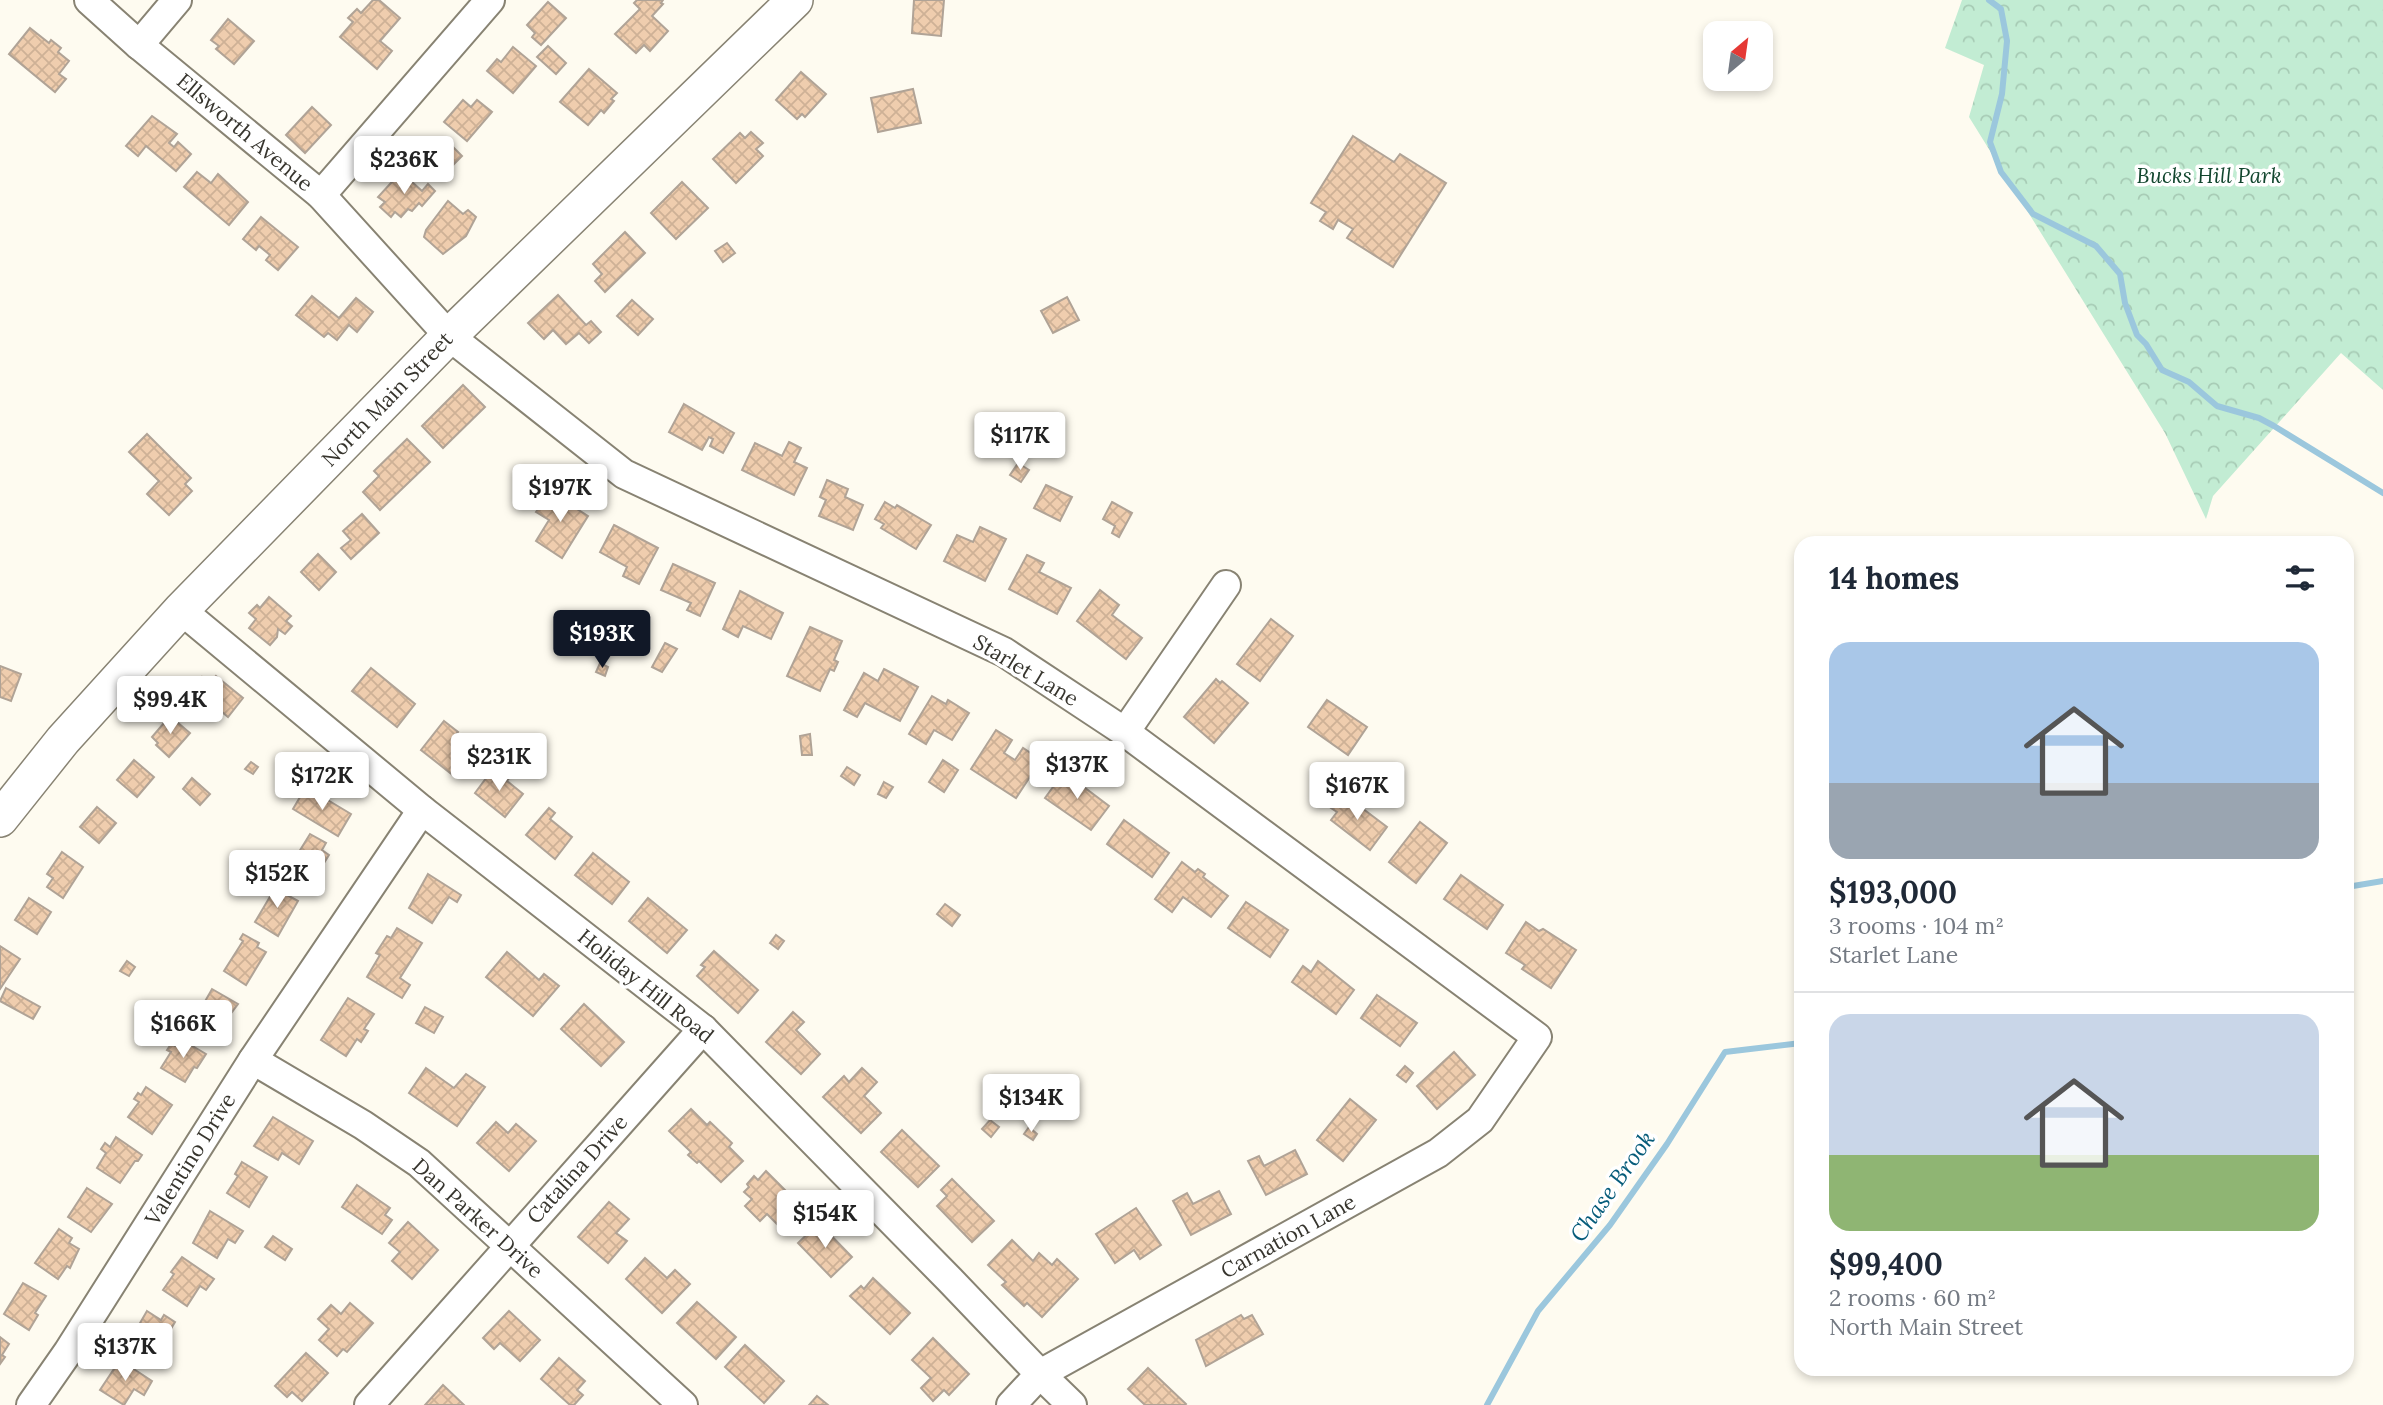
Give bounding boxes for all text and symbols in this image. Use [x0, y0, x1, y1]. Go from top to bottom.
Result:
north arrow [1703, 21, 1773, 91]
map controls [1703, 21, 1773, 91]
street label: Ellsworth Avenue [171, 67, 319, 197]
pin: $236K [355, 136, 453, 196]
text: $236K [370, 144, 438, 173]
park label: Bucks Hill Park [2136, 162, 2282, 189]
street label: North Main Street [316, 325, 459, 472]
pin: $117K [971, 412, 1069, 472]
text: $117K [990, 420, 1050, 449]
pin: $197K [511, 464, 609, 524]
text: $197K [528, 472, 592, 501]
text: 14 homes [1829, 559, 1959, 597]
icon: filters [2281, 559, 2319, 597]
pin: $193K [553, 610, 651, 670]
text: $193K [569, 618, 635, 647]
street label: Starlet Lane [968, 628, 1084, 712]
pin: $99.4K [113, 676, 227, 736]
text: $99.4K [133, 684, 207, 713]
icon: home [2011, 688, 2137, 814]
pin: $231K [450, 734, 548, 793]
text: $231K [467, 741, 531, 770]
pin: $137K [1028, 742, 1126, 801]
text: $137K [1046, 749, 1108, 778]
pin: $172K [273, 752, 371, 812]
text: $172K [291, 760, 353, 789]
pin: $167K [1308, 762, 1406, 822]
text: $167K [1325, 770, 1389, 799]
pin: $152K [228, 850, 326, 910]
text: $152K [245, 858, 309, 887]
text: $193,000 [1829, 873, 1957, 911]
text: 3 rooms · 104 m² [1829, 911, 2004, 940]
street label: Holiday Hill Road [572, 923, 720, 1049]
text: Starlet Lane [1829, 940, 1958, 969]
pin: $166K [134, 1000, 232, 1060]
text: $166K [150, 1008, 216, 1037]
icon: home [2011, 1060, 2137, 1186]
pin: $134K [982, 1074, 1080, 1134]
text: $134K [999, 1082, 1063, 1111]
street label: Valentino Drive [138, 1088, 241, 1231]
street label: Catalina Drive [521, 1109, 633, 1229]
water label: Chase Brook [1563, 1125, 1661, 1247]
street label: Dan Parker Drive [407, 1152, 549, 1284]
street label: Carnation Lane [1216, 1188, 1360, 1284]
pin: $154K [776, 1190, 874, 1250]
text: $154K [793, 1198, 857, 1227]
text: $99,400 [1829, 1245, 1943, 1283]
text: 2 rooms · 60 m² [1829, 1283, 1996, 1312]
text: North Main Street [1829, 1312, 2023, 1341]
pin: $137K [76, 1324, 174, 1383]
text: $137K [94, 1331, 156, 1360]

